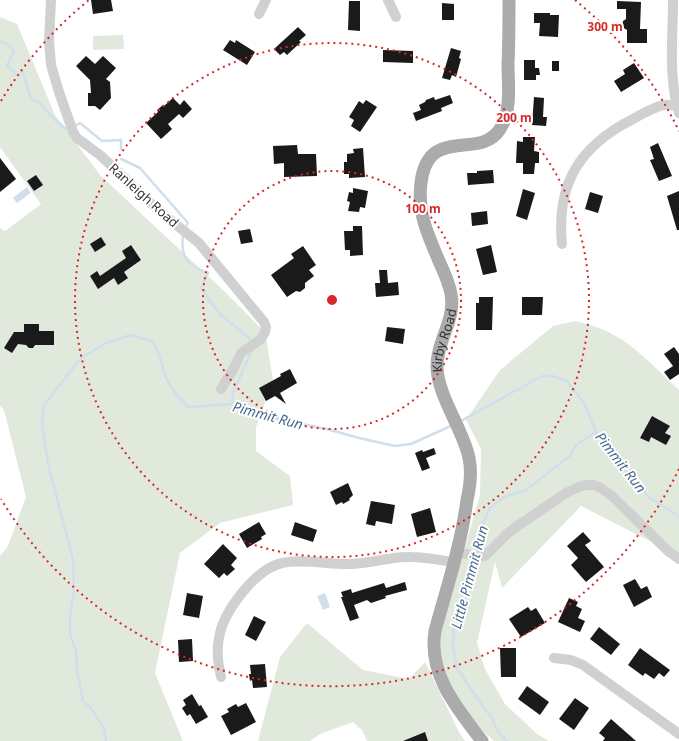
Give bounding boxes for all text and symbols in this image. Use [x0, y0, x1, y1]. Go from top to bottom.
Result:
text: 300 m [587, 18, 623, 35]
text: 200 m [496, 109, 532, 126]
street label: Ranleigh Road [105, 159, 183, 231]
text: 100 m [405, 200, 441, 217]
centre of rings [325, 293, 339, 307]
street label: Kirby Road [428, 307, 460, 373]
water label: Pimmit Run [231, 396, 305, 434]
water label: Pimmit Run [591, 428, 651, 496]
water label: Little Pimmit Run [446, 523, 492, 631]

